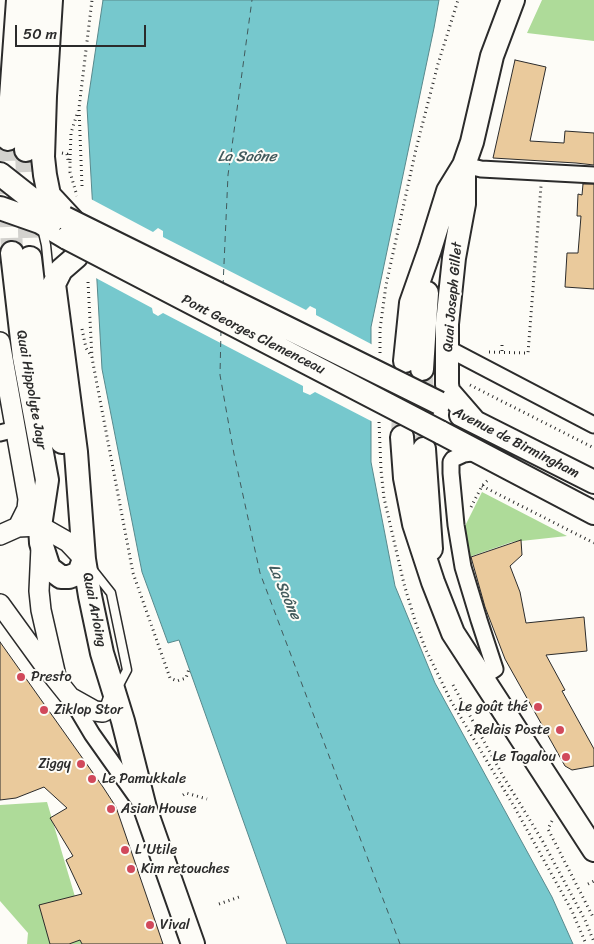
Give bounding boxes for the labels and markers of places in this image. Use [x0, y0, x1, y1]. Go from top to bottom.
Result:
place label: Presto [31, 669, 72, 685]
marker: Presto [15, 671, 27, 683]
place label: Le goût thé [459, 699, 528, 715]
marker: Le goût thé [532, 701, 544, 713]
place label: Ziklop Stor [54, 702, 123, 718]
marker: Ziklop Stor [38, 704, 50, 716]
place label: Relais Poste [474, 722, 550, 738]
marker: Relais Poste [554, 724, 566, 736]
place label: Le Tagalou [493, 749, 556, 765]
marker: Le Tagalou [560, 751, 572, 763]
place label: Ziggy [38, 756, 71, 772]
marker: Ziggy [75, 758, 87, 770]
place label: Le Pamukkale [102, 771, 186, 787]
marker: Le Pamukkale [86, 773, 98, 785]
place label: Asian House [121, 801, 196, 817]
marker: Asian House [105, 803, 117, 815]
place label: L'Utile [135, 842, 177, 858]
marker: L'Utile [119, 844, 131, 856]
place label: Kim retouches [141, 861, 229, 877]
marker: Kim retouches [125, 863, 137, 875]
place label: Vival [160, 917, 190, 933]
marker: Vival [144, 919, 156, 931]

